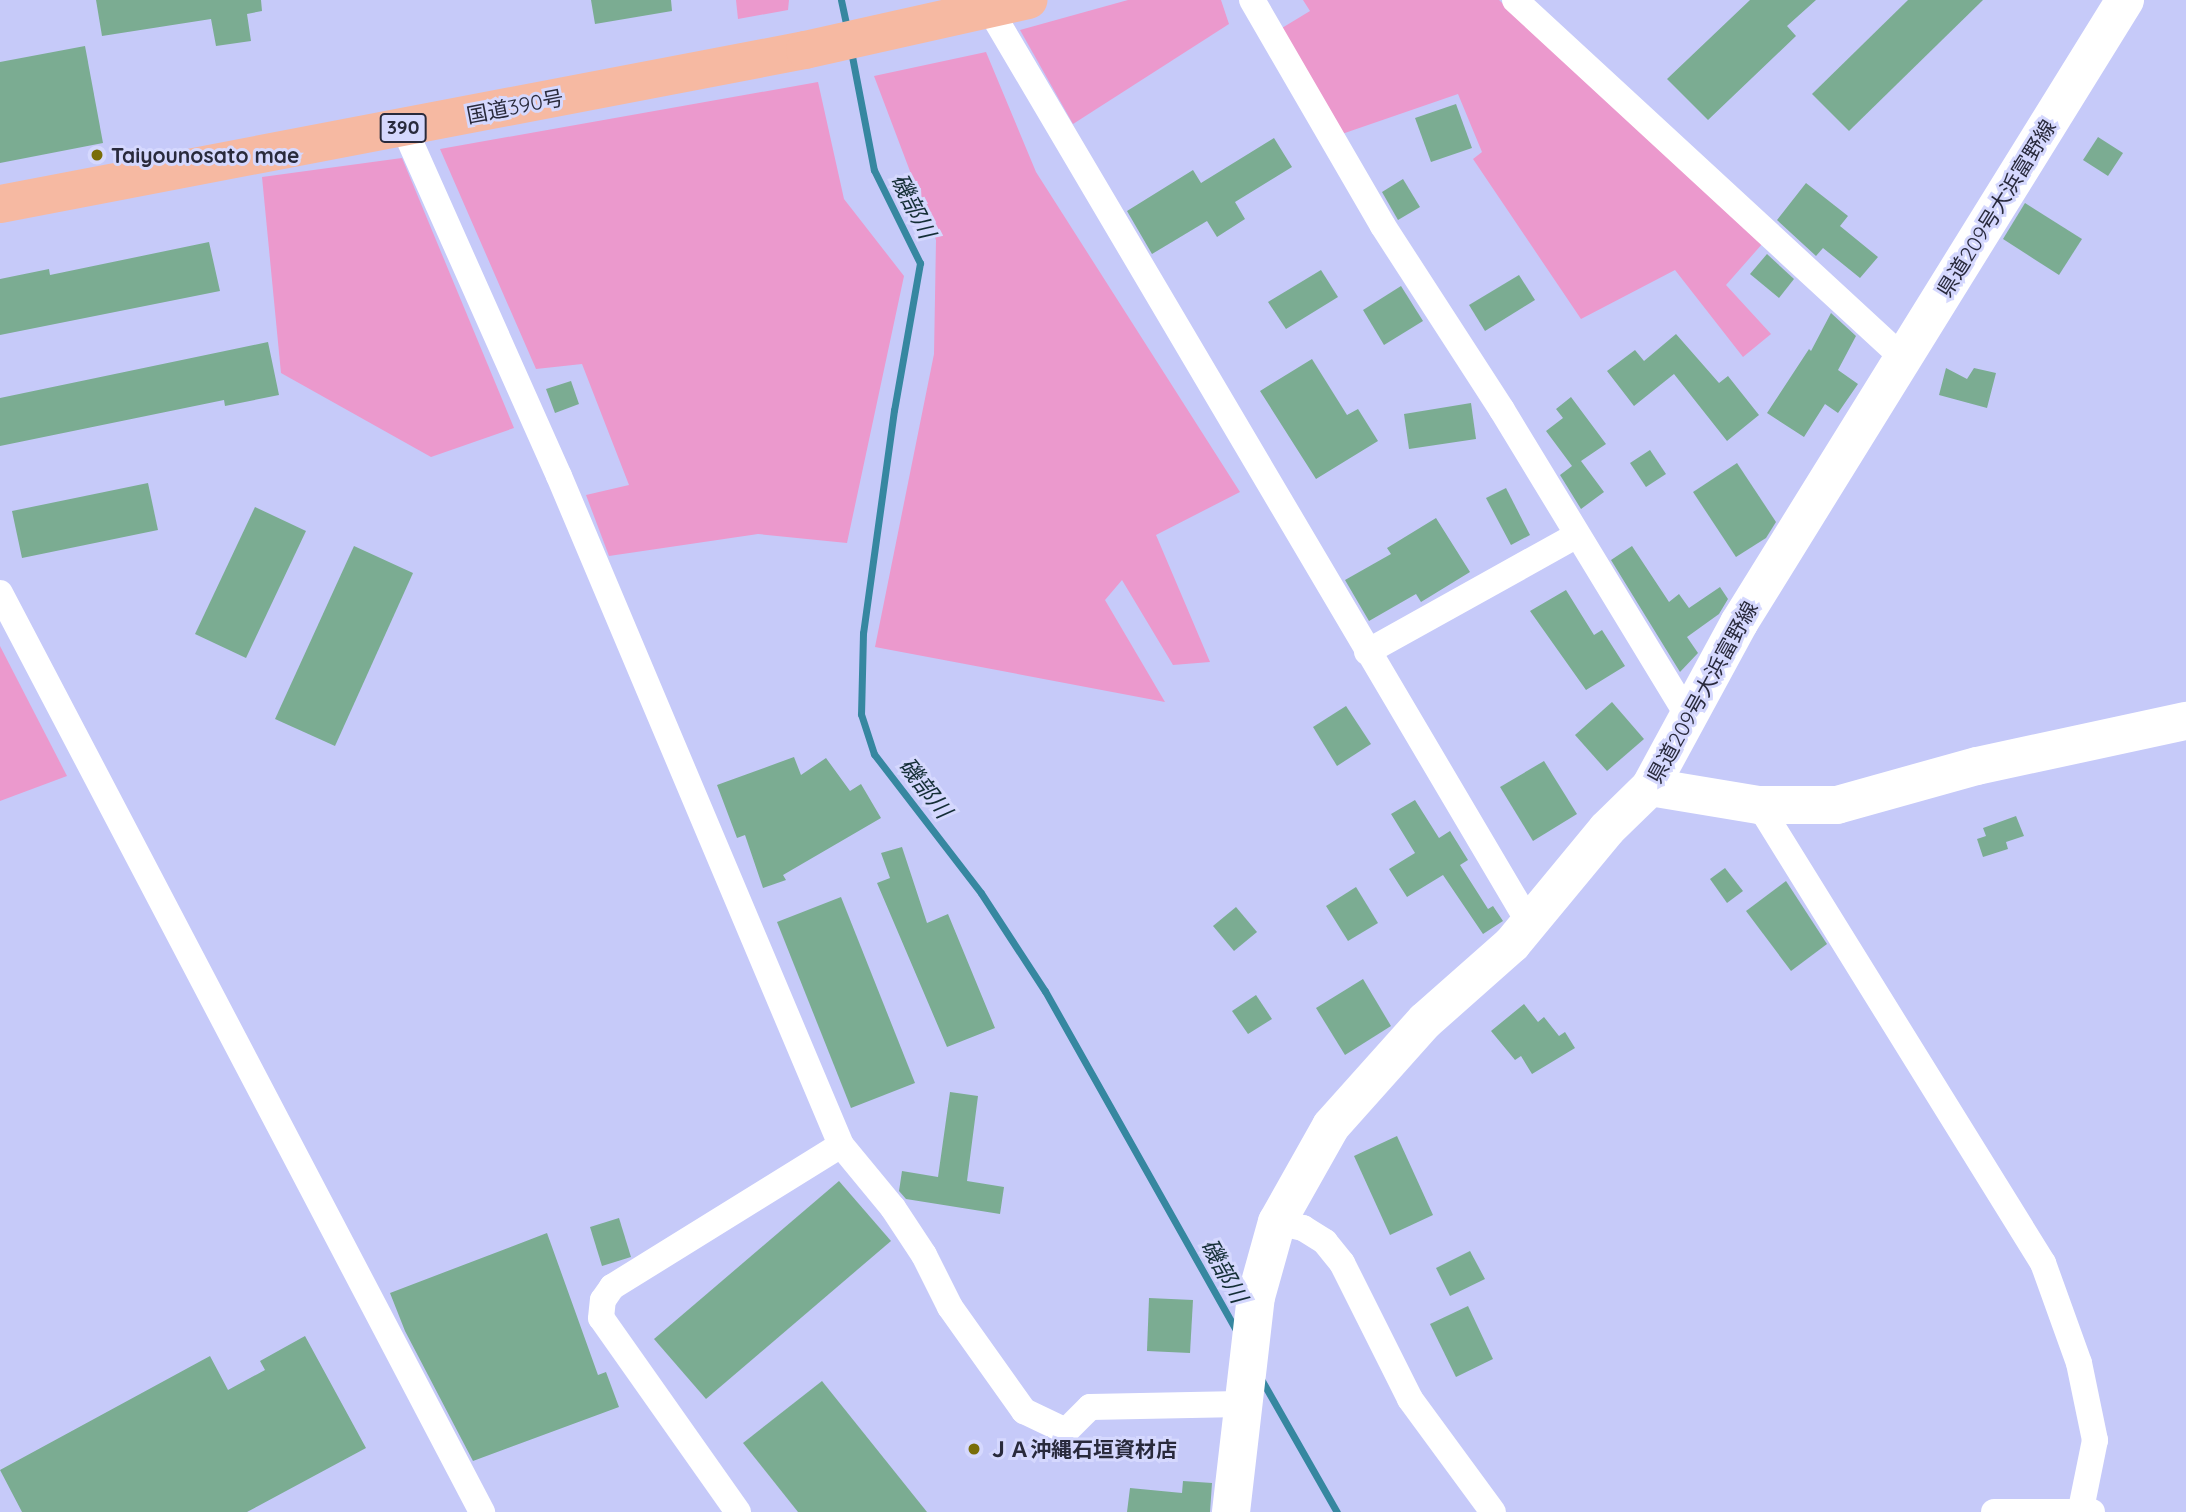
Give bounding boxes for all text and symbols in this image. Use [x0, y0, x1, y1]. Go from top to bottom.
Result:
street label: 国道390号 [464, 84, 566, 128]
road number: 390 [378, 112, 428, 144]
street label: 県道209号大浜富野線 [1931, 115, 2061, 301]
place label: Taiyounosato mae [111, 142, 299, 168]
marker: Taiyounosato mae [89, 147, 105, 163]
water label: 磯部川 [885, 169, 941, 243]
street label: 県道209号大浜富野線 [1642, 597, 1762, 787]
water label: 磯部川 [893, 752, 957, 824]
water label: 磯部川 [1195, 1234, 1253, 1308]
place label: ＪＡ沖縄石垣資材店 [988, 1436, 1177, 1462]
marker: ＪＡ沖縄石垣資材店 [966, 1441, 982, 1457]

